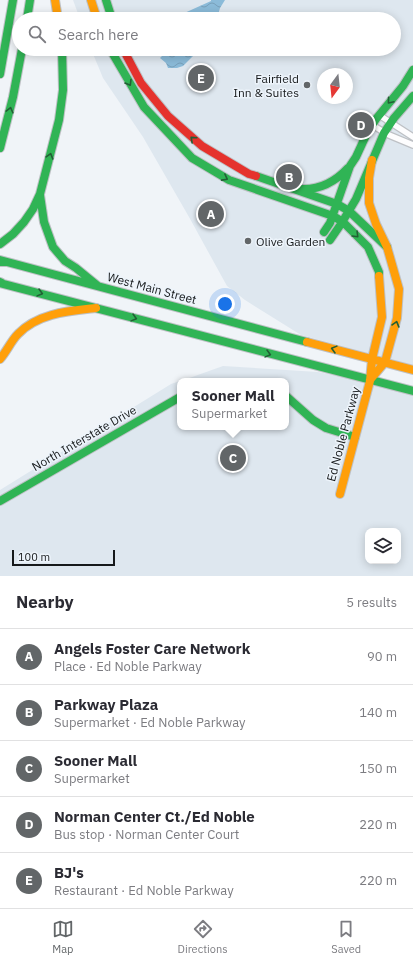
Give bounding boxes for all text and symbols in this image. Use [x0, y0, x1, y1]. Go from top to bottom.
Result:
search box [12, 12, 401, 56]
icon: search [26, 23, 48, 45]
text: Search here [58, 25, 138, 44]
pin: E [188, 63, 214, 93]
north arrow [317, 68, 353, 104]
place label: Fairfield Inn & Suites [233, 71, 299, 100]
one-way arrow [125, 79, 132, 86]
marker: Fairfield Inn & Suites [302, 80, 312, 90]
one-way arrow [387, 96, 394, 104]
one-way arrow [5, 107, 13, 114]
pin: D [348, 110, 374, 140]
one-way arrow [191, 136, 198, 143]
one-way arrow [46, 153, 54, 159]
pin: B [276, 162, 302, 192]
one-way arrow [221, 173, 229, 181]
pin: A [198, 199, 224, 229]
one-way arrow [351, 230, 359, 238]
place label: Olive Garden [256, 234, 325, 249]
marker: Olive Garden [243, 236, 253, 246]
street label: West Main Street [106, 269, 198, 307]
one-way arrow [37, 289, 43, 297]
your location [215, 294, 235, 314]
one-way arrow [130, 313, 137, 322]
one-way arrow [391, 321, 399, 328]
one-way arrow [331, 345, 337, 353]
one-way arrow [264, 349, 271, 358]
popup [177, 378, 289, 430]
street label: Ed Noble Parkway [323, 385, 363, 483]
text: Sooner Mall [191, 386, 275, 405]
street label: North Interstate Drive [29, 402, 139, 474]
text: Supermarket [191, 405, 267, 422]
pin: C [220, 443, 246, 473]
map controls [365, 528, 401, 564]
button: layers [365, 528, 401, 564]
scale bar [12, 548, 115, 567]
text: 100 m [18, 550, 50, 564]
text: Nearby [16, 591, 74, 613]
text: 5 results [346, 594, 397, 611]
text: Angels Foster Care Network [54, 639, 250, 658]
text: A [25, 648, 33, 665]
text: 90 m [367, 648, 397, 665]
text: Place · Ed Noble Parkway [54, 658, 202, 675]
text: Parkway Plaza [54, 695, 158, 714]
text: B [25, 704, 33, 721]
text: 140 m [359, 704, 397, 721]
text: Supermarket · Ed Noble Parkway [54, 714, 246, 731]
text: Sooner Mall [54, 751, 137, 770]
text: C [25, 760, 33, 777]
text: 150 m [359, 760, 397, 777]
text: Supermarket [54, 770, 130, 787]
text: Norman Center Ct./Ed Noble [54, 807, 255, 826]
text: D [24, 816, 34, 833]
text: 220 m [359, 816, 397, 833]
text: Bus stop · Norman Center Court [54, 826, 239, 843]
text: BJ's [54, 863, 84, 882]
text: E [25, 872, 33, 889]
text: 220 m [359, 872, 397, 889]
text: Restaurant · Ed Noble Parkway [54, 882, 234, 899]
tab: Map [52, 918, 74, 956]
tab: Directions [178, 918, 228, 956]
tab: Saved [331, 918, 361, 956]

